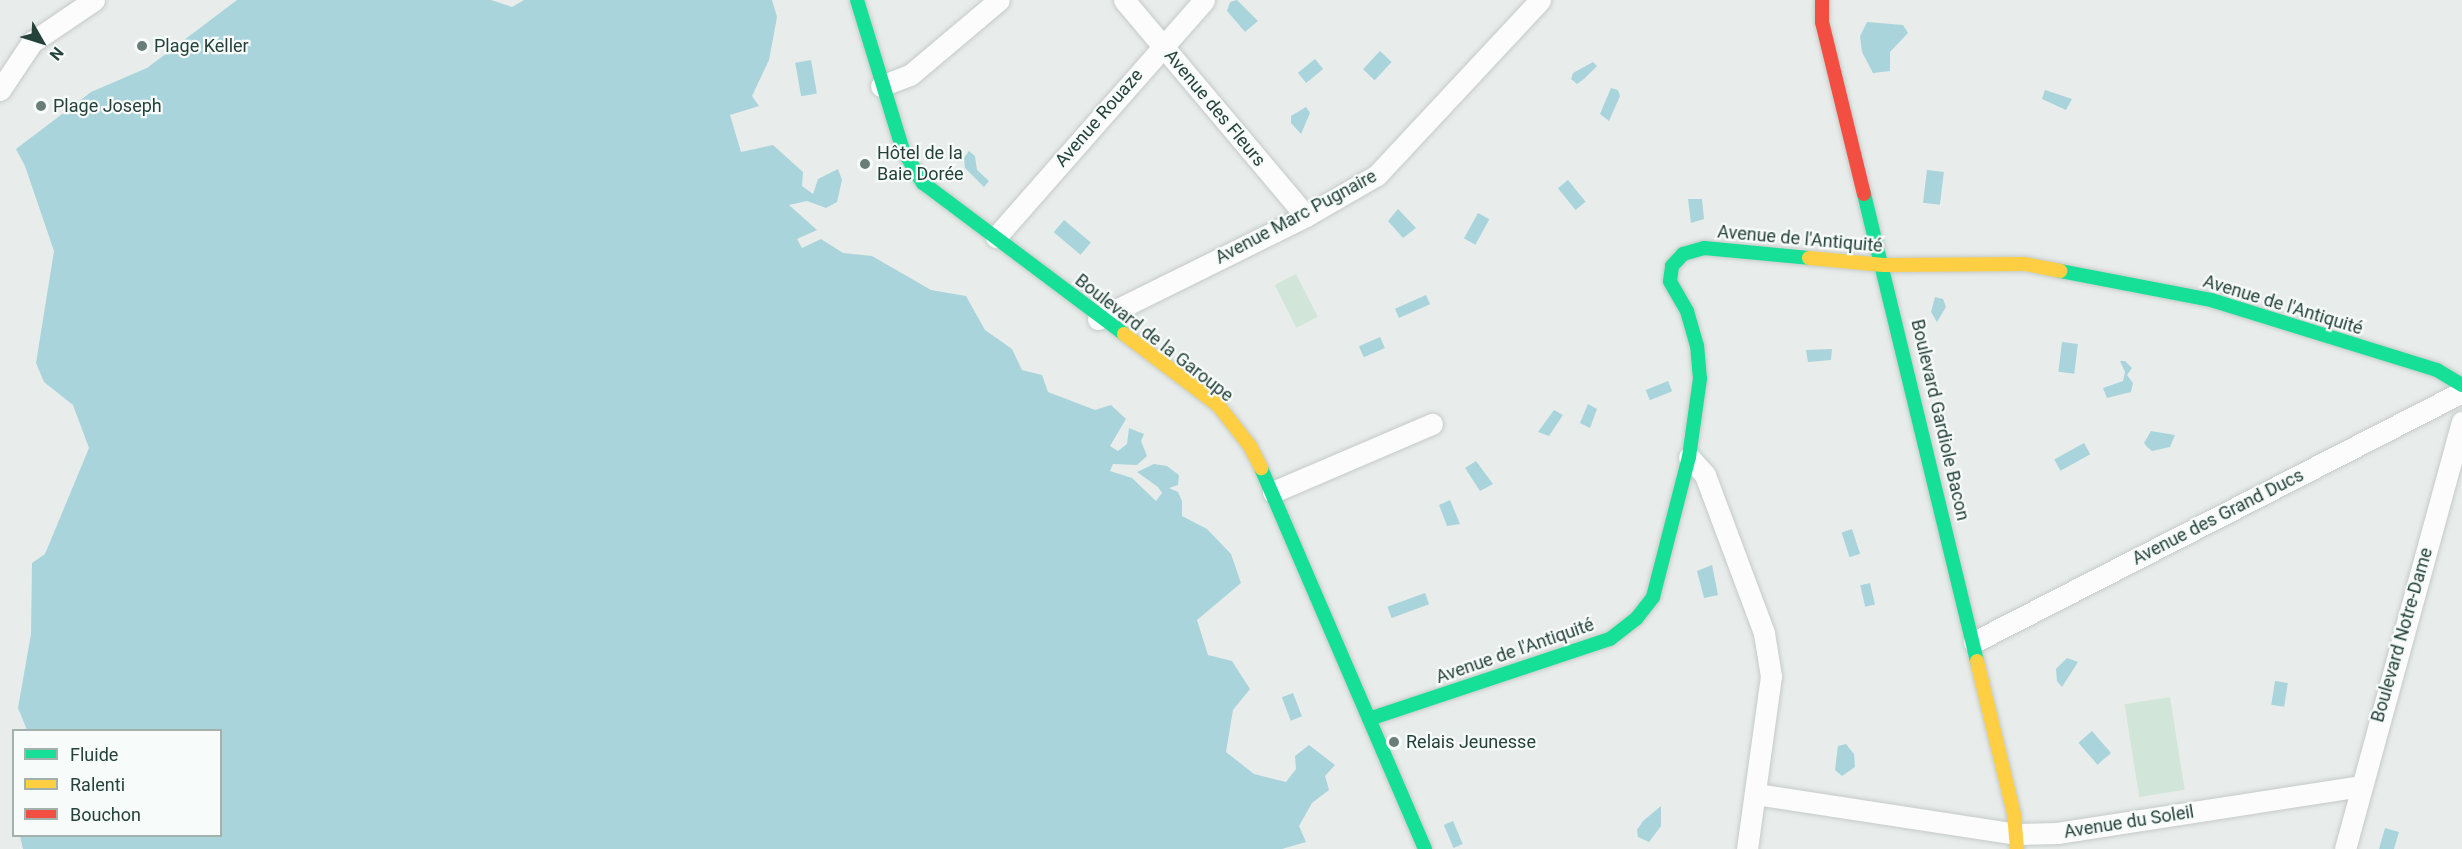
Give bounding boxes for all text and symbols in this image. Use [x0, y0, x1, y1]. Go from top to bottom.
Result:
north arrow [12, 12, 72, 72]
place label: Plage Keller [154, 35, 249, 57]
marker: Plage Keller [135, 39, 149, 53]
text: N [45, 43, 67, 64]
street label: Avenue des Fleurs [1160, 45, 1270, 171]
street label: Avenue Rouaze [1051, 65, 1147, 171]
place label: Plage Joseph [53, 95, 162, 117]
marker: Plage Joseph [34, 99, 48, 113]
place label: Hôtel de la Baie Dorée [877, 143, 963, 186]
marker: Hôtel de la Baie Dorée [858, 157, 872, 171]
street label: Avenue Marc Pugnaire [1212, 165, 1380, 269]
street label: Avenue de l'Antiquité [1716, 221, 1884, 257]
street label: Boulevard de la Garoupe [1071, 270, 1237, 406]
street label: Avenue de l'Antiquité [2201, 270, 2365, 340]
street label: Boulevard Gardiole Bacon [1906, 317, 1974, 523]
street label: Avenue des Grand Ducs [2129, 464, 2307, 570]
street label: Boulevard Notre-Dame [2367, 545, 2437, 725]
street label: Avenue de l'Antiquité [1433, 614, 1597, 688]
legend [12, 729, 222, 837]
place label: Relais Jeunesse [1406, 731, 1536, 753]
marker: Relais Jeunesse [1387, 735, 1401, 749]
text: Fluide [70, 744, 118, 765]
text: Ralenti [70, 774, 125, 795]
street label: Avenue du Soleil [2062, 801, 2196, 843]
text: Bouchon [70, 804, 141, 825]

